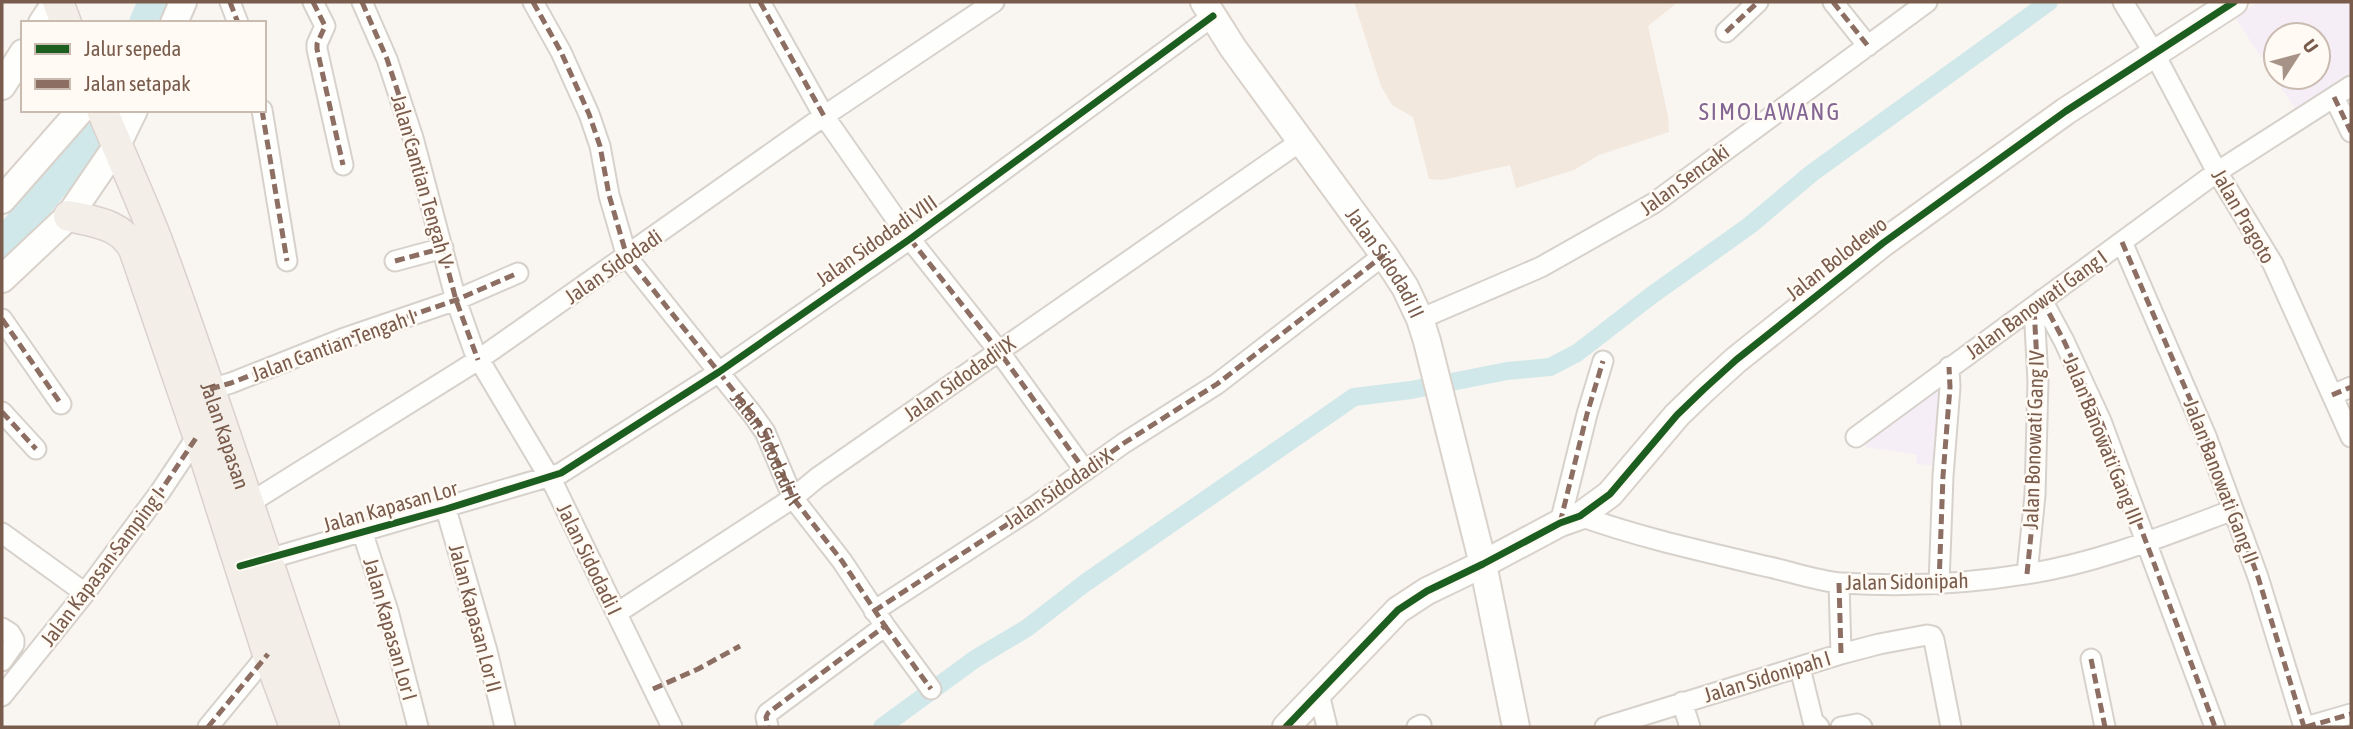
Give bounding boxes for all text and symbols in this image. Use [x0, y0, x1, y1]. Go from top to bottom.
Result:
legend [21, 21, 266, 112]
north arrow [2262, 21, 2332, 91]
text: U [2299, 35, 2323, 57]
text: Jalur sepeda [84, 36, 181, 60]
text: Jalan setapak [84, 71, 191, 95]
street label: Jalan Cantian Tengah V [387, 91, 459, 269]
district label: SIMOLAWANG [1699, 98, 1841, 125]
street label: Jalan Sencaki [1635, 139, 1733, 219]
street label: Jalan Pragoto [2207, 165, 2281, 267]
street label: Jalan Sidodadi VIII [811, 189, 941, 291]
street label: Jalan Sidodadi II [1341, 203, 1430, 321]
street label: Jalan Bolodewo [1781, 211, 1891, 305]
street label: Jalan Sidodadi [560, 224, 666, 308]
street label: Jalan Banowati Gang I [1961, 245, 2111, 363]
street label: Jalan Cantian Tengah I [248, 304, 418, 386]
street label: Jalan Sidodadi IX [899, 330, 1020, 425]
street label: Jalan Bonowati Gang IV [2018, 349, 2048, 530]
street label: Jalan Banowati Gang III [2059, 352, 2149, 528]
street label: Jalan Kapasan [196, 378, 255, 492]
street label: Jalan Sidodadi II [726, 386, 806, 510]
street label: Jalan Banowati Gang II [2180, 395, 2264, 567]
street label: Jalan Sidodadi X [999, 443, 1117, 533]
street label: Jalan Kapasan Lor [320, 475, 461, 537]
street label: Jalan Kapasan Samping I [35, 484, 169, 650]
street label: Jalan Sidodadi I [553, 499, 627, 619]
street label: Jalan Kapasan Lor II [445, 541, 507, 695]
street label: Jalan Kapasan Lor I [359, 555, 423, 703]
street label: Jalan Sidonipah [1845, 568, 1969, 594]
street label: Jalan Sidonipah I [1701, 645, 1833, 707]

